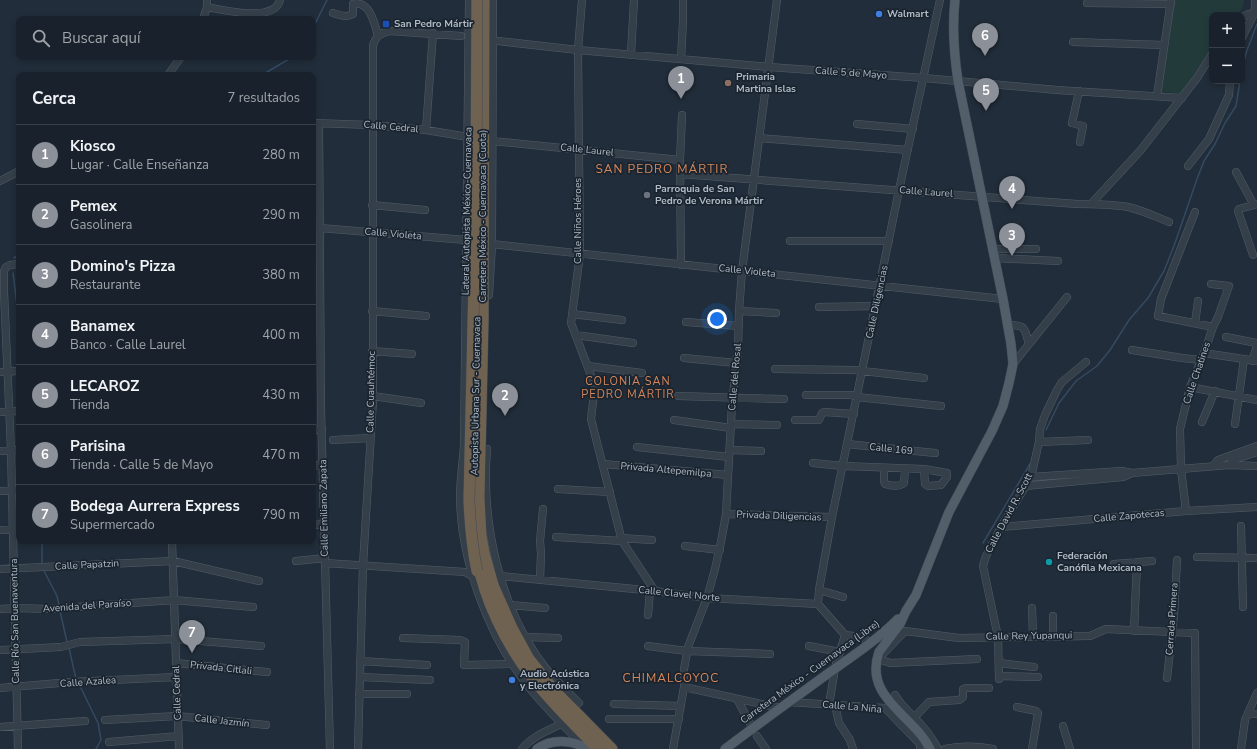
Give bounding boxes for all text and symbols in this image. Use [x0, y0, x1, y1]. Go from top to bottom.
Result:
place label: Walmart [887, 7, 929, 21]
marker: Walmart [874, 9, 884, 19]
map controls [1209, 12, 1245, 84]
button: + [1209, 12, 1245, 48]
search box [16, 16, 316, 60]
place label: San Pedro Mártir [394, 17, 473, 31]
marker: San Pedro Mártir [381, 19, 391, 29]
pin: 6 [972, 23, 998, 56]
icon: search [30, 27, 52, 49]
text: Buscar aquí [62, 28, 140, 48]
button: − [1209, 48, 1245, 84]
street label: Calle 5 de Mayo [814, 63, 888, 83]
pin: 1 [668, 66, 694, 99]
place label: Primaria Martina Islas [736, 70, 796, 96]
marker: Primaria Martina Islas [723, 78, 733, 88]
pin: 5 [973, 78, 999, 111]
text: Cerca [32, 87, 76, 110]
text: 7 resultados [228, 89, 300, 107]
street label: Calle Cedral [363, 118, 419, 136]
street label: Lateral Autopista México-Cuernavaca [459, 127, 475, 295]
street label: Carretera México - Cuernavaca (Cuota) [476, 130, 490, 302]
text: Kiosco [70, 136, 115, 156]
street label: Calle Laurel [560, 140, 615, 160]
text: 1 [41, 146, 49, 164]
text: 280 m [262, 146, 300, 164]
text: Lugar · Calle Enseñanza [70, 156, 209, 174]
district label: SAN PEDRO MÁRTIR [596, 161, 728, 177]
pin: 4 [999, 176, 1025, 209]
street label: Calle Niños Héroes [571, 178, 585, 264]
place label: Parroquia de San Pedro de Verona Mártir [655, 182, 763, 208]
street label: Calle Laurel [899, 183, 953, 201]
marker: Parroquia de San Pedro de Verona Mártir [642, 190, 652, 200]
text: Pemex [70, 196, 117, 216]
text: 2 [41, 206, 49, 224]
text: 290 m [262, 206, 300, 224]
text: Gasolinera [70, 216, 132, 234]
pin: 3 [999, 223, 1025, 256]
street label: Calle Violeta [364, 225, 422, 243]
text: Domino's Pizza [70, 256, 175, 276]
street label: Calle Violeta [718, 261, 776, 281]
street label: Calle Diligencias [862, 264, 892, 340]
text: 3 [41, 266, 49, 284]
text: 380 m [262, 266, 300, 284]
text: Restaurante [70, 276, 141, 294]
your location [707, 309, 727, 329]
text: Banamex [70, 316, 135, 336]
street label: Autopista Urbana Sur - Cuernavaca [468, 317, 484, 475]
text: 4 [41, 326, 49, 344]
text: 400 m [262, 326, 300, 344]
text: Banco · Calle Laurel [70, 336, 186, 354]
street label: Calle Chatines [1180, 340, 1214, 406]
street label: Calle del Rosal [725, 343, 745, 411]
street label: Calle Cuauhtémoc [363, 351, 379, 433]
district label: COLONIA SAN PEDRO MÁRTIR [581, 374, 675, 402]
text: LECAROZ [70, 376, 139, 396]
pin: 2 [492, 383, 518, 416]
text: 5 [41, 386, 49, 404]
text: 430 m [262, 386, 300, 404]
text: Tienda [70, 396, 110, 414]
text: Parisina [70, 436, 125, 456]
street label: Calle 169 [869, 440, 913, 458]
text: 6 [41, 446, 49, 464]
text: 470 m [262, 446, 300, 464]
text: Tienda · Calle 5 de Mayo [70, 456, 213, 474]
street label: Calle Emiliano Zapata [316, 459, 332, 557]
street label: Privada Altepemilpa [620, 459, 712, 481]
street label: Calle David R. Scott [982, 470, 1036, 556]
text: Bodega Aurrera Express [70, 496, 240, 516]
text: 7 [41, 506, 49, 524]
text: 790 m [262, 506, 300, 524]
street label: Calle Zapotecas [1093, 506, 1165, 526]
street label: Privada Diligencias [736, 508, 822, 524]
text: Supermercado [70, 516, 155, 534]
place label: Federación Canófila Mexicana [1057, 549, 1142, 575]
street label: Calle Papatzin [55, 556, 119, 574]
marker: Federación Canófila Mexicana [1044, 557, 1054, 567]
street label: Calle Río San Buenaventura [7, 558, 23, 684]
street label: Cerrada Primera [1162, 582, 1182, 656]
street label: Calle Clavel Norte [637, 583, 721, 605]
street label: Avenida del Paraíso [42, 596, 132, 616]
street label: Carretera México - Cuernavaca (Libre) [738, 617, 882, 727]
pin: 7 [179, 620, 205, 653]
street label: Calle Rey Yupanqui [986, 628, 1072, 644]
street label: Privada Citlali [189, 658, 253, 678]
street label: Calle Cedral [169, 665, 185, 721]
place label: Audio Acústica y Electrónica [519, 667, 590, 693]
district label: CHIMALCOYOC [623, 670, 719, 686]
street label: Calle Azalea [59, 673, 117, 691]
marker: Audio Acústica y Electrónica [507, 675, 517, 685]
street label: Calle La Niña [822, 697, 882, 717]
street label: Calle Jazmín [194, 711, 250, 731]

